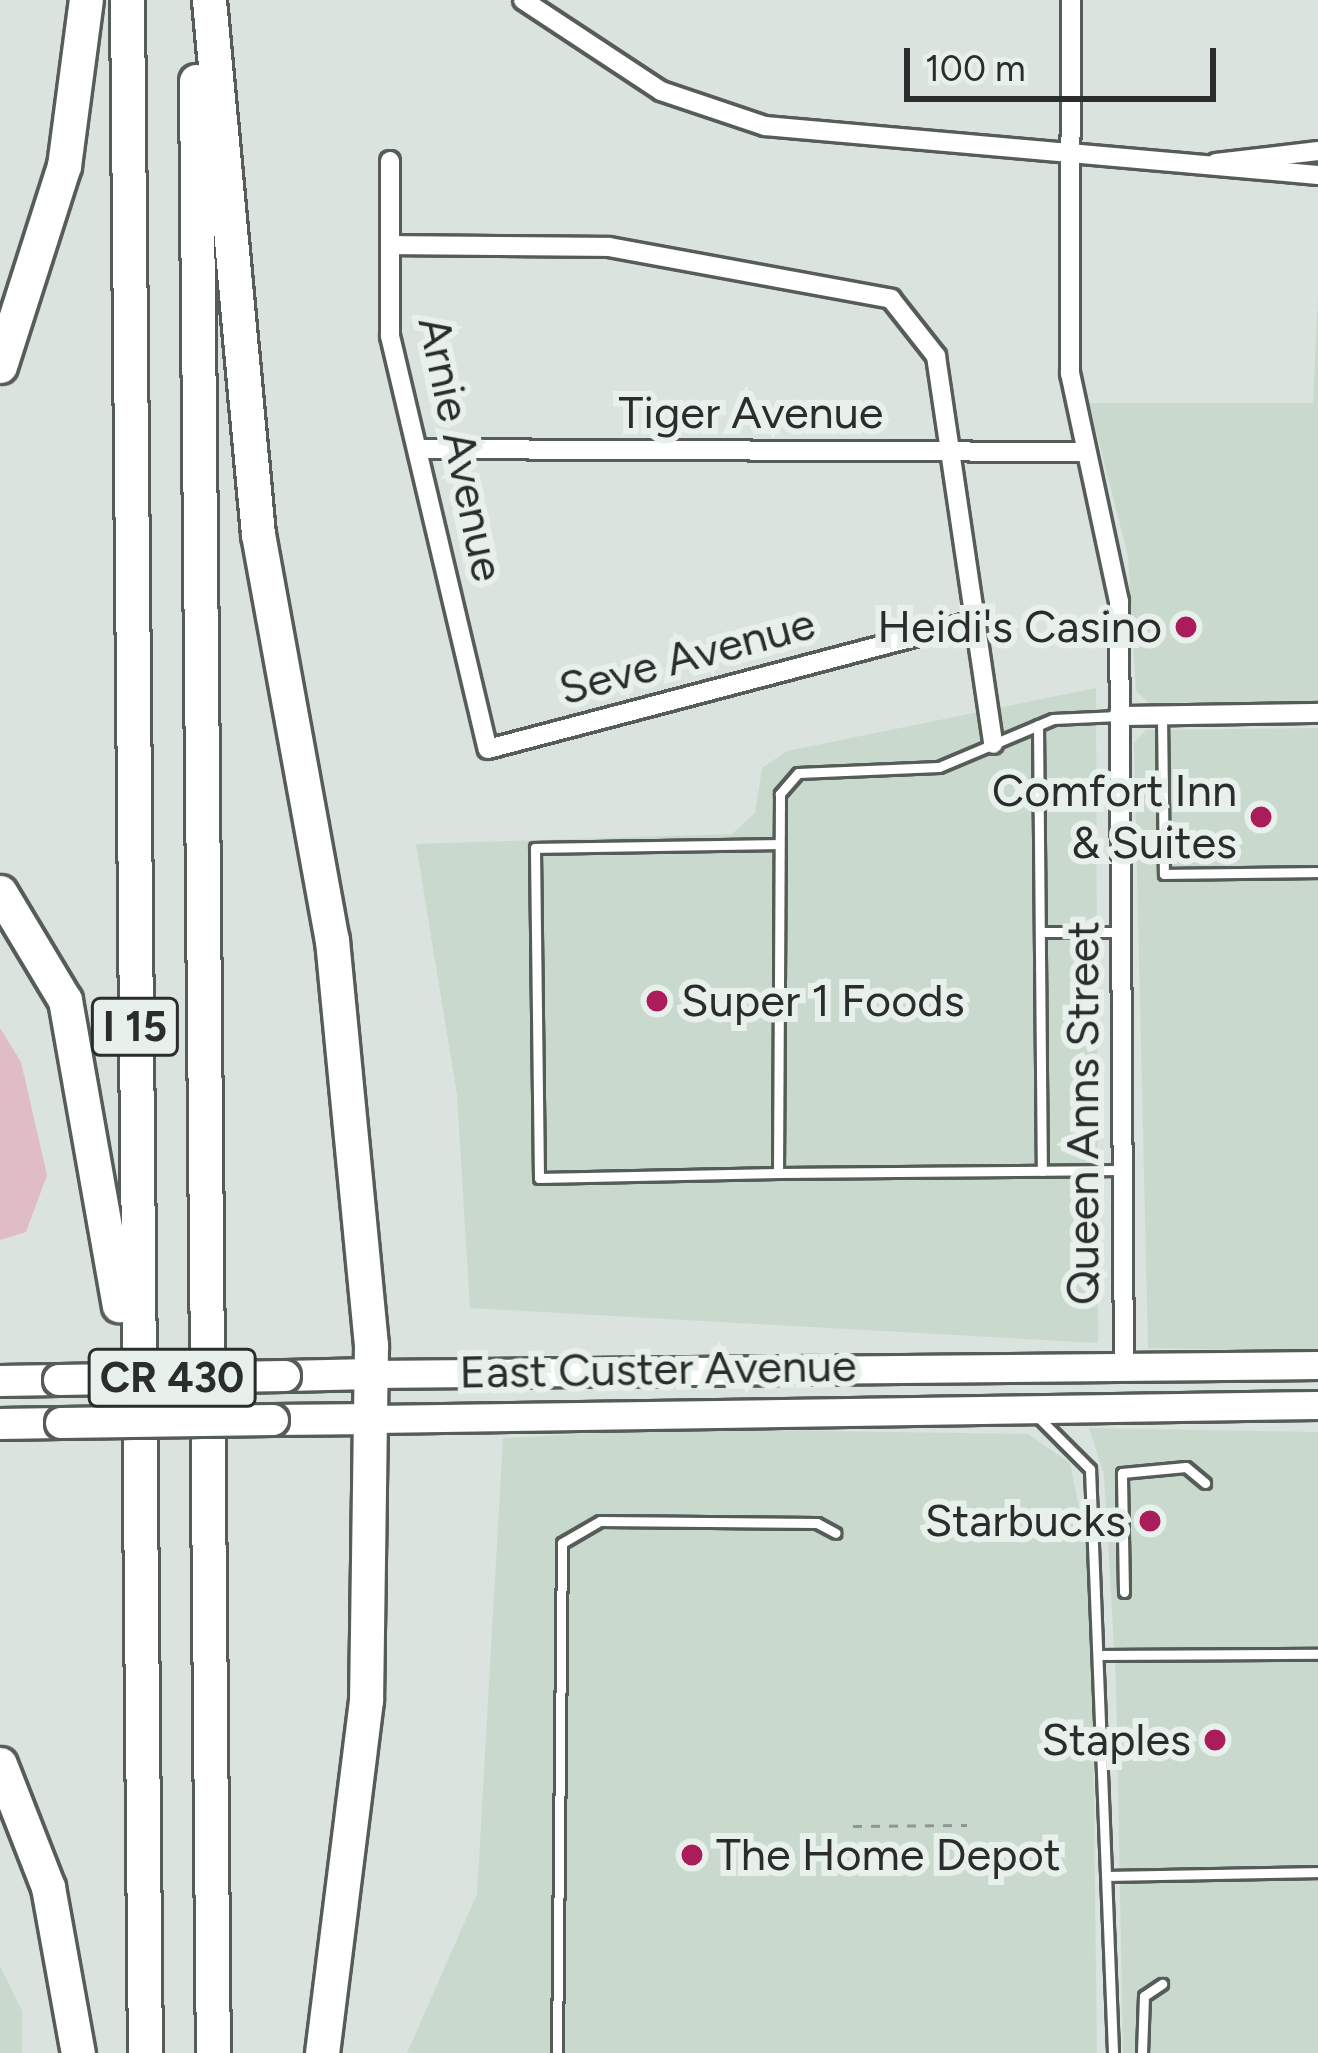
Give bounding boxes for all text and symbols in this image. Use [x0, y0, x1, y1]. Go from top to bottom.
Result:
scale bar [910, 24, 1222, 98]
text: 100 m [925, 47, 1026, 90]
street label: Arnie Avenue [407, 312, 515, 586]
street label: Tiger Avenue [619, 386, 883, 440]
street label: Seve Avenue [553, 596, 821, 716]
place label: Heidi's Casino [877, 600, 1162, 654]
marker: Heidi's Casino [1173, 614, 1199, 640]
place label: Comfort Inn & Suites [992, 764, 1237, 870]
marker: Comfort Inn & Suites [1248, 804, 1274, 830]
street label: Queen Anns Street [1056, 921, 1110, 1305]
place label: Super 1 Foods [681, 974, 965, 1028]
marker: Super 1 Foods [644, 988, 670, 1014]
road number: I 15 [90, 991, 180, 1063]
street label: East Custer Avenue [459, 1339, 857, 1399]
road number: CR 430 [85, 1342, 259, 1414]
place label: Starbucks [925, 1494, 1126, 1548]
marker: Starbucks [1137, 1508, 1163, 1534]
place label: Staples [1041, 1713, 1191, 1767]
marker: Staples [1202, 1727, 1228, 1753]
place label: The Home Depot [716, 1828, 1061, 1882]
marker: The Home Depot [679, 1842, 705, 1868]

